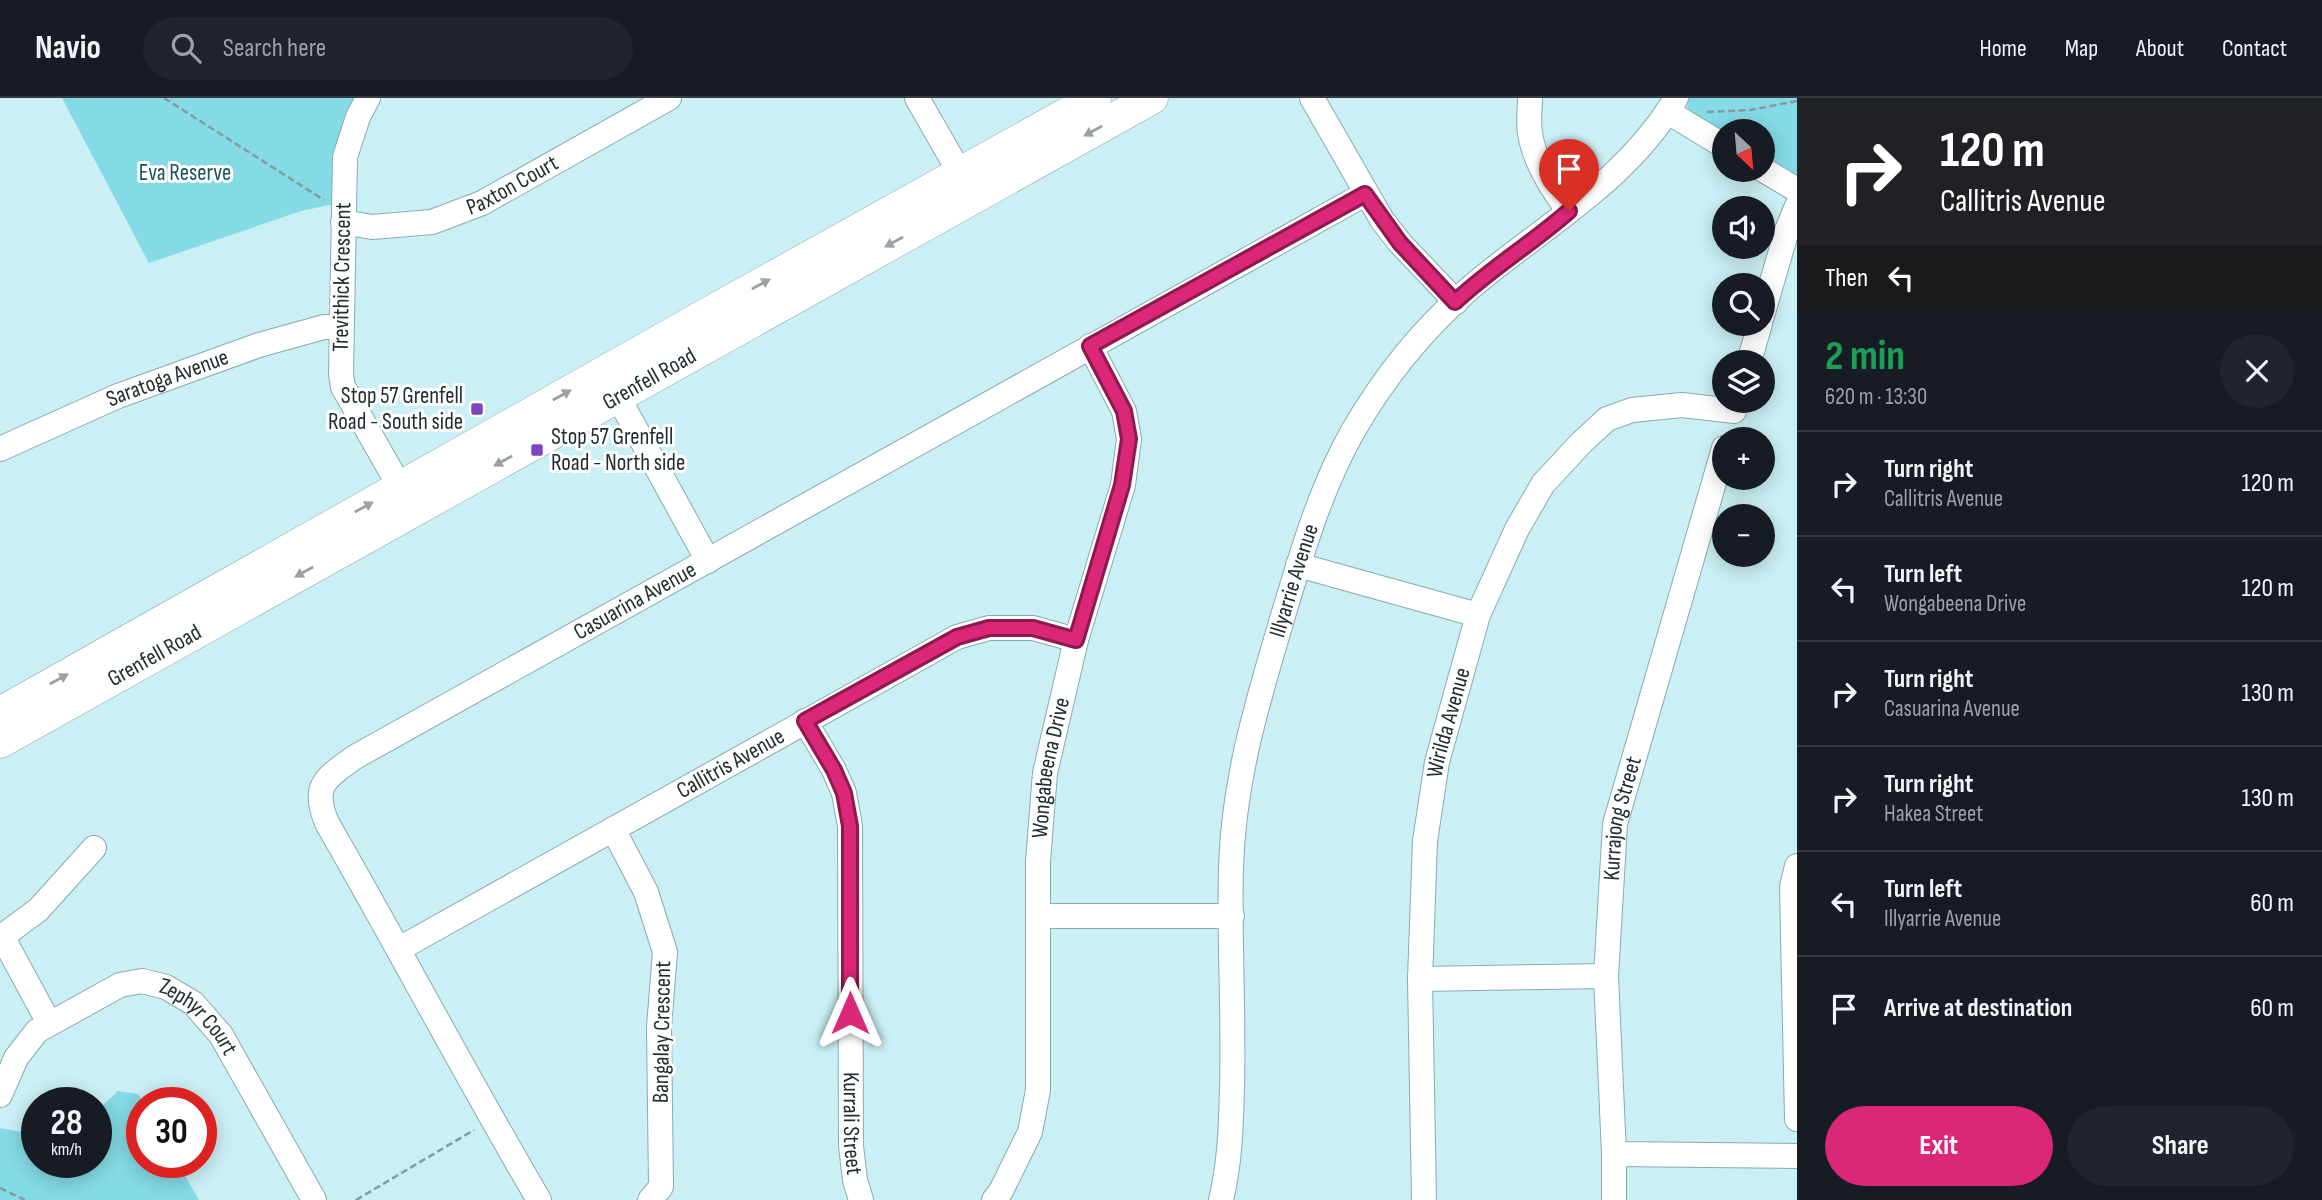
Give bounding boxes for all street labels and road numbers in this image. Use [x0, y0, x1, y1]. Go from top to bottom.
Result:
street label: Paxton Court [463, 149, 563, 222]
street label: Trevithick Crescent [327, 202, 357, 352]
street label: Grenfell Road [598, 342, 701, 416]
street label: Saratoga Avenue [102, 343, 232, 413]
street label: Illyarrie Avenue [1263, 520, 1325, 641]
street label: Casuarina Avenue [569, 556, 701, 646]
street label: Grenfell Road [103, 618, 206, 693]
street label: Wirilda Avenue [1421, 664, 1477, 779]
street label: Wongabeena Drive [1026, 695, 1076, 839]
street label: Callitris Avenue [672, 722, 789, 805]
street label: Kurrajong Street [1598, 753, 1648, 881]
street label: Bangalay Crescent [647, 961, 677, 1103]
street label: Zephyr Court [157, 972, 244, 1060]
street label: Kurrali Street [837, 1072, 868, 1176]

